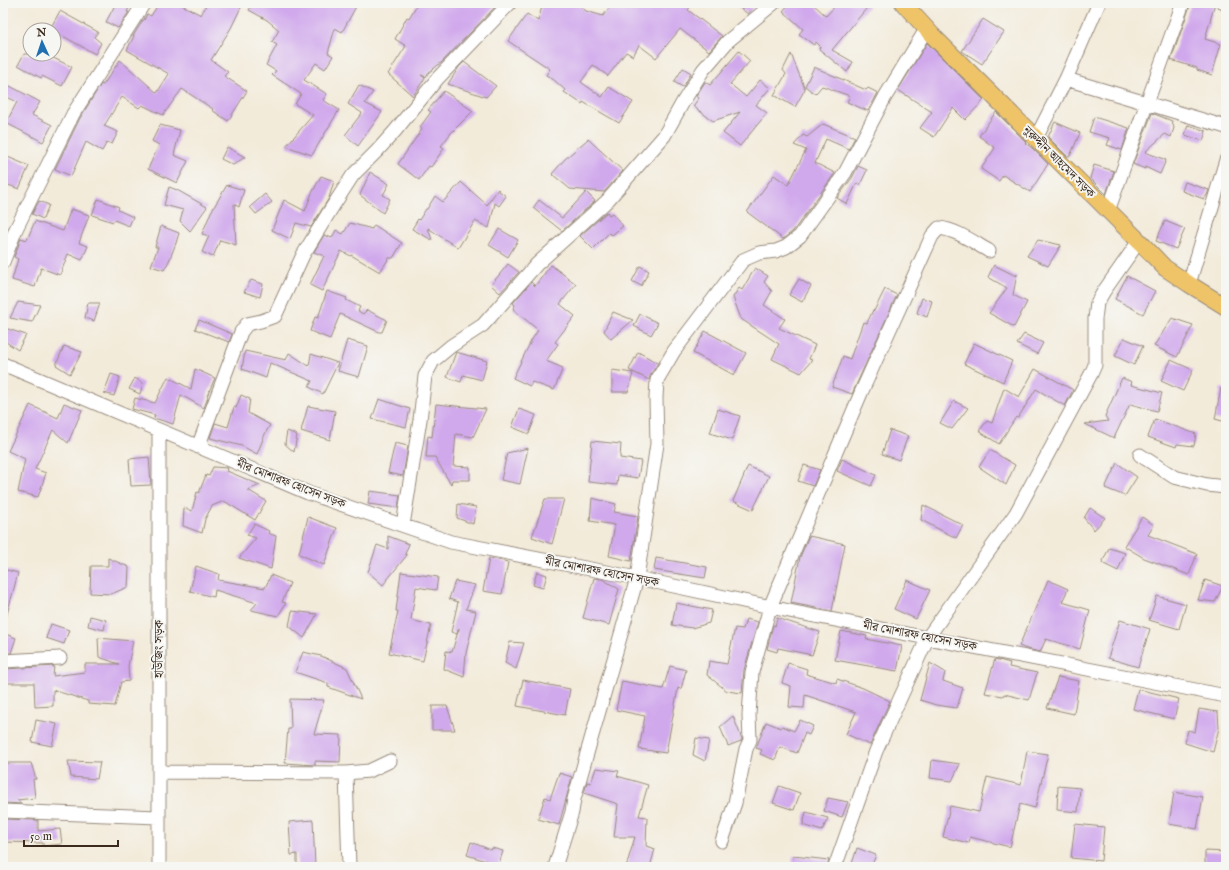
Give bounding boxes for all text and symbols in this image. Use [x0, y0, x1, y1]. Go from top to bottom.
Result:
north arrow [22, 22, 62, 62]
text: N [35, 26, 47, 40]
street label: নুরুদ্দীন আহমেদ সড়ক [1019, 122, 1099, 201]
street label: মীর মোশারফ হোসেন সড়ক [233, 455, 349, 512]
street label: মীর মোশারফ হোসেন সড়ক [543, 552, 661, 590]
street label: মীর মোশারফ হোসেন সড়ক [861, 616, 979, 654]
street label: হাউজিং সড়ক [150, 619, 167, 679]
scale bar [24, 822, 118, 848]
text: 50 m [30, 829, 52, 844]

